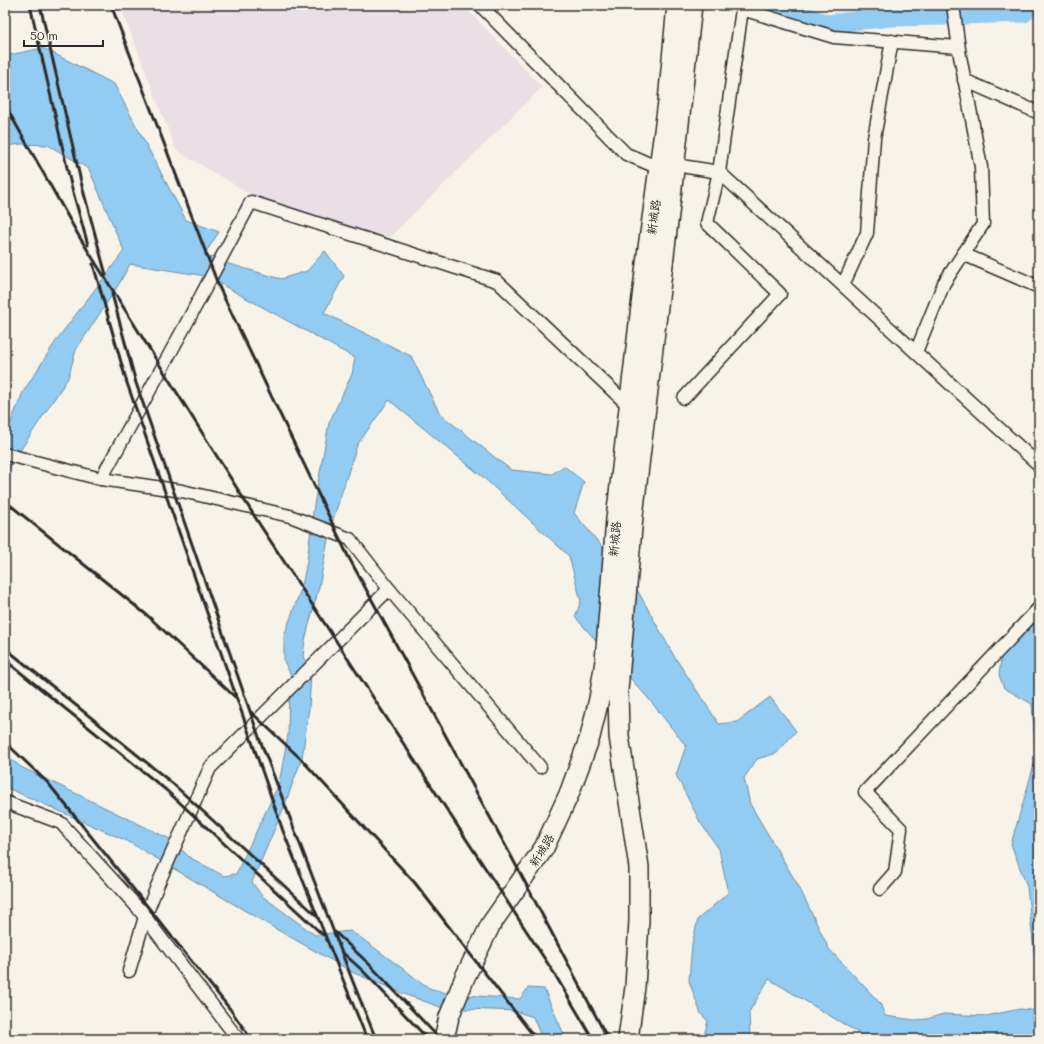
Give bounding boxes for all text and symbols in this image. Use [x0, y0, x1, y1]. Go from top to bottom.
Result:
scale bar [24, 22, 103, 48]
text: 50 m [30, 27, 58, 43]
street label: 新城路 [643, 198, 663, 236]
street label: 新城路 [604, 520, 624, 558]
street label: 新城路 [525, 830, 557, 870]

